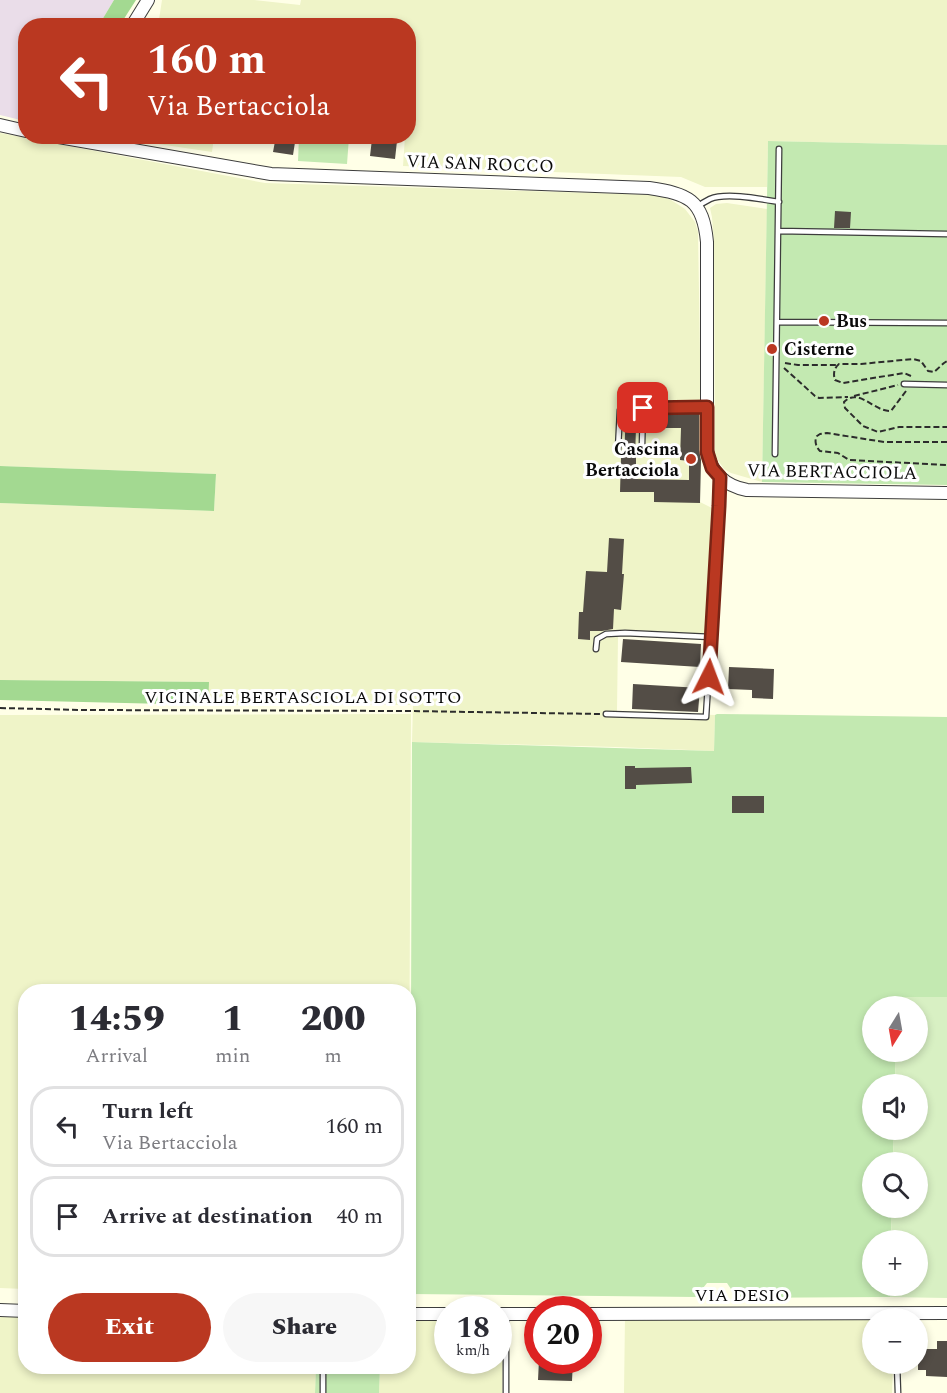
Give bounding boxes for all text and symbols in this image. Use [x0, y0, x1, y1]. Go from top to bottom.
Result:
text: 160 m [147, 29, 266, 92]
icon: left [48, 42, 126, 120]
text: Via Bertacciola [147, 86, 330, 128]
street label: VIA SAN ROCCO [406, 148, 554, 180]
place label: Bus [836, 308, 867, 335]
marker: Bus [817, 314, 831, 328]
place label: Cisterne [784, 336, 854, 363]
marker: Cisterne [765, 342, 779, 356]
pin [617, 382, 668, 433]
icon: arrive [626, 391, 659, 424]
place label: Cascina Bertacciola [585, 436, 680, 484]
marker: Cascina Bertacciola [684, 452, 698, 466]
street label: VIA BERTACCIOLA [747, 457, 917, 487]
position arrow [677, 645, 741, 709]
street label: VICINALE BERTASCIOLA DI SOTTO [144, 684, 462, 711]
text: 14:59 [68, 992, 165, 1047]
text: 1 [222, 992, 244, 1047]
text: 200 [301, 992, 366, 1047]
north arrow [862, 996, 928, 1062]
map controls [862, 996, 928, 1374]
text: Arrival [86, 1041, 148, 1071]
text: min [215, 1041, 250, 1071]
text: m [325, 1041, 342, 1071]
button: sound [862, 1074, 928, 1140]
text: Turn left [102, 1095, 194, 1128]
icon: left [51, 1110, 84, 1143]
text: 160 m [326, 1110, 383, 1143]
text: Via Bertacciola [102, 1128, 238, 1158]
button: search [862, 1152, 928, 1218]
icon: arrive [51, 1200, 84, 1233]
text: Arrive at destination [102, 1200, 313, 1233]
text: 40 m [337, 1200, 383, 1233]
button: + [862, 1230, 928, 1296]
street label: VIA DESIO [694, 1282, 790, 1309]
button: Exit [48, 1293, 211, 1362]
button: Share [223, 1293, 386, 1362]
speed limit sign: 20 [524, 1296, 602, 1374]
text: 18 [456, 1305, 490, 1351]
button: − [862, 1308, 928, 1374]
text: km/h [456, 1339, 490, 1362]

